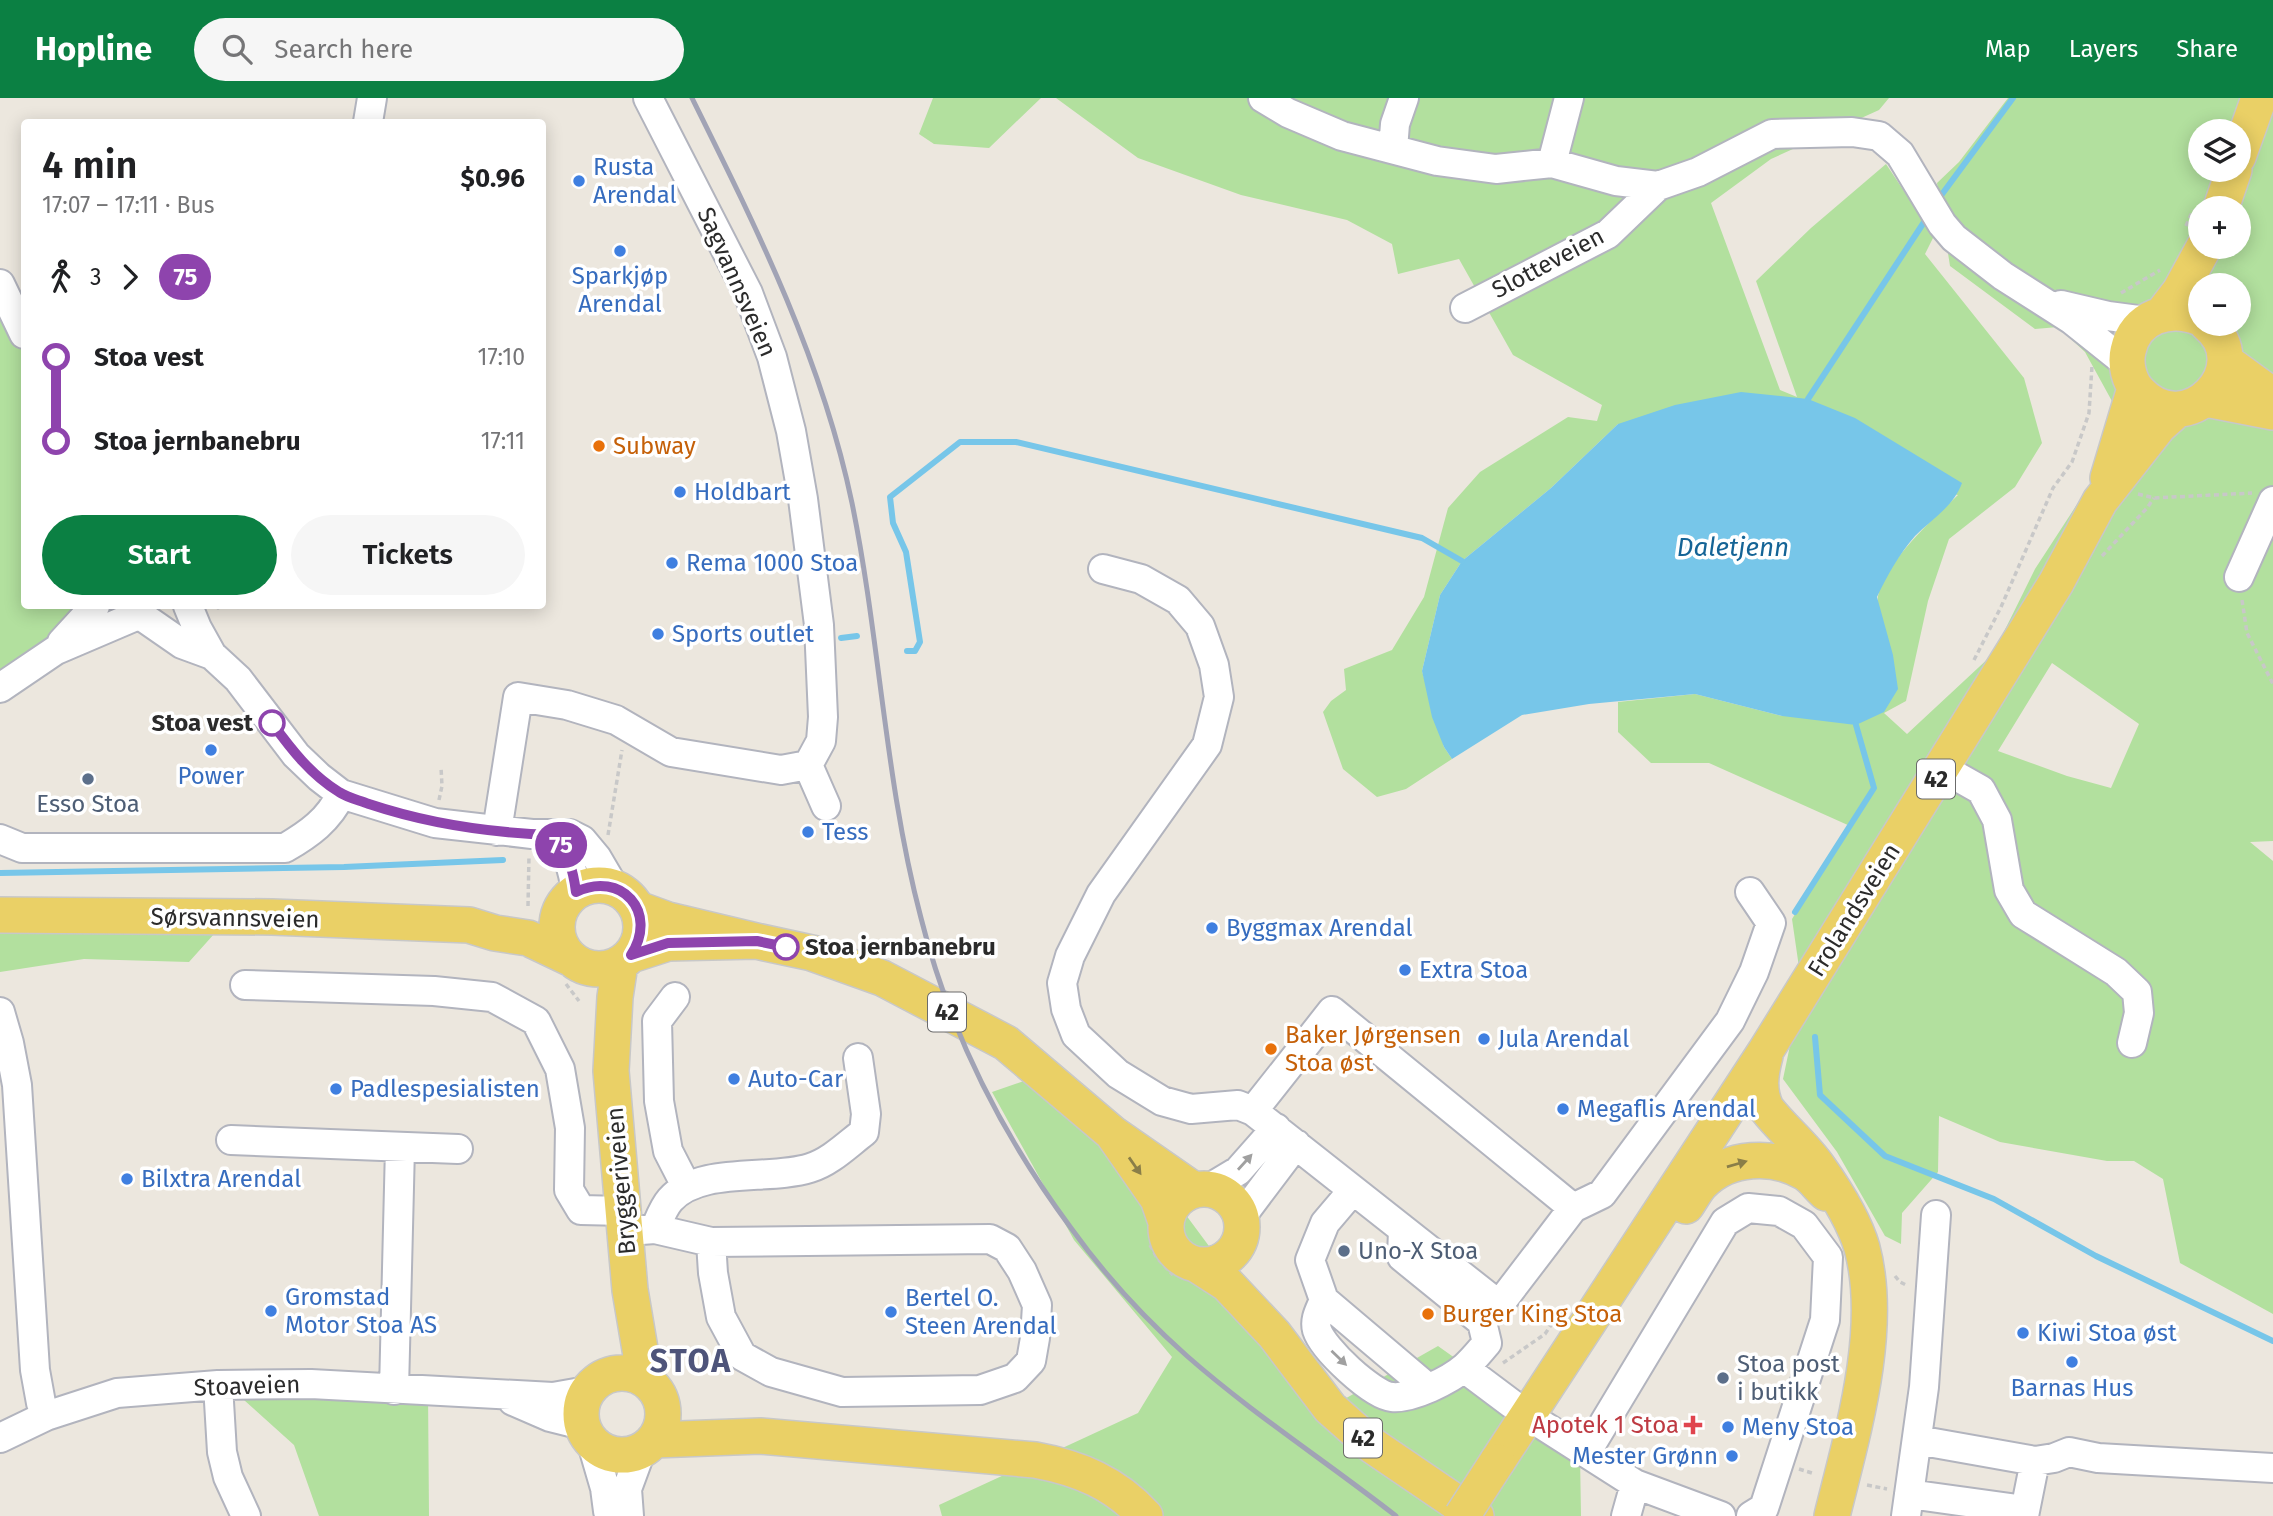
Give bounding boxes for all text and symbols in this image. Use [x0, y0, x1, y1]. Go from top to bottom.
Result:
search box [194, 18, 684, 81]
text: Hopline [35, 29, 152, 69]
icon: search [218, 30, 256, 68]
text: Search here [274, 34, 413, 65]
text: Map [1985, 35, 2031, 63]
text: Layers [2069, 35, 2138, 63]
text: Share [2176, 35, 2238, 63]
map controls [2188, 119, 2251, 336]
button: layers [2188, 119, 2251, 182]
text: 4 min [42, 142, 137, 188]
place label: Rusta Arendal [593, 153, 677, 209]
text: $0.96 [461, 163, 525, 194]
marker: Rusta Arendal [571, 173, 587, 189]
text: 17:07 – 17:11 · Bus [42, 191, 215, 219]
button: + [2188, 196, 2251, 259]
street label: Sagvannsveien [692, 203, 782, 361]
street label: Slotteveien [1487, 222, 1609, 304]
marker: Sparkjøp Arendal [612, 243, 628, 259]
icon: walk [42, 258, 80, 296]
icon: forward [111, 258, 149, 296]
place label: Sparkjøp Arendal [572, 262, 668, 318]
text: 3 [90, 263, 101, 291]
text: 75 [173, 263, 197, 291]
button: − [2188, 273, 2251, 336]
text: Stoa vest [94, 342, 204, 373]
text: 17:10 [477, 343, 525, 371]
text: Stoa jernbanebru [94, 426, 301, 457]
text: 17:11 [481, 427, 525, 455]
place label: Subway [613, 432, 696, 460]
marker: Subway [591, 438, 607, 454]
place label: Holdbart [694, 478, 791, 506]
marker: Holdbart [672, 484, 688, 500]
button: Start [42, 515, 277, 595]
button: Tickets [291, 515, 525, 595]
water label: Daletjenn [1677, 532, 1789, 563]
place label: Rema 1000 Stoa [686, 549, 858, 577]
marker: Rema 1000 Stoa [664, 555, 680, 571]
place label: Sports outlet [672, 620, 814, 648]
marker: Sports outlet [650, 626, 666, 642]
place label: Stoa vest [152, 709, 254, 737]
marker: Stoa vest [259, 710, 285, 736]
marker: Power [203, 742, 219, 758]
road number: 42 [1917, 760, 1955, 799]
place label: Power [178, 762, 245, 790]
marker: Esso Stoa [80, 771, 96, 787]
place label: Esso Stoa [36, 790, 140, 818]
place label: Tess [822, 818, 868, 846]
line badge: 75 [530, 822, 592, 868]
marker: Tess [800, 824, 816, 840]
text: 75 [549, 831, 573, 859]
street label: Frolandsveien [1802, 838, 1906, 982]
street label: Sørsvannsveien [150, 903, 320, 933]
place label: Byggmax Arendal [1226, 914, 1413, 942]
marker: Byggmax Arendal [1204, 920, 1220, 936]
place label: Stoa jernbanebru [805, 933, 996, 961]
marker: Stoa jernbanebru [773, 934, 799, 960]
place label: Extra Stoa [1419, 956, 1528, 984]
marker: Extra Stoa [1397, 962, 1413, 978]
road number: 42 [928, 992, 966, 1032]
place label: Baker Jørgensen Stoa øst [1285, 1021, 1461, 1077]
place label: Jula Arendal [1498, 1025, 1629, 1053]
marker: Jula Arendal [1476, 1031, 1492, 1047]
marker: Baker Jørgensen Stoa øst [1263, 1041, 1279, 1057]
place label: Auto-Car [748, 1065, 844, 1093]
marker: Auto-Car [726, 1071, 742, 1087]
place label: Padlespesialisten [350, 1075, 540, 1103]
marker: Padlespesialisten [328, 1081, 344, 1097]
place label: Megaflis Arendal [1577, 1095, 1756, 1123]
marker: Megaflis Arendal [1555, 1101, 1571, 1117]
street label: Bryggeriveien [601, 1106, 641, 1256]
one-way arrow [1237, 1154, 1253, 1171]
one-way arrow [1128, 1157, 1142, 1175]
one-way arrow [1726, 1158, 1748, 1169]
place label: Bilxtra Arendal [141, 1165, 301, 1193]
marker: Bilxtra Arendal [119, 1171, 135, 1187]
place label: Uno-X Stoa [1358, 1237, 1478, 1265]
marker: Uno-X Stoa [1336, 1243, 1352, 1259]
place label: Gromstad Motor Stoa AS [285, 1283, 437, 1339]
place label: Bertel O. Steen Arendal [905, 1284, 1057, 1340]
place label: Burger King Stoa [1442, 1300, 1622, 1328]
marker: Gromstad Motor Stoa AS [263, 1303, 279, 1319]
marker: Bertel O. Steen Arendal [883, 1304, 899, 1320]
marker: Burger King Stoa [1420, 1306, 1436, 1322]
place label: Kiwi Stoa øst [2037, 1319, 2177, 1347]
marker: Kiwi Stoa øst [2015, 1325, 2031, 1341]
district label: STOA [650, 1342, 732, 1380]
one-way arrow [1330, 1350, 1347, 1366]
place label: Stoa post i butikk [1737, 1350, 1840, 1406]
marker: Barnas Hus [2064, 1354, 2080, 1370]
street label: Stoaveien [193, 1370, 301, 1402]
marker: Stoa post i butikk [1715, 1370, 1731, 1386]
place label: Barnas Hus [2011, 1374, 2133, 1402]
place label: Apotek 1 Stoa [1532, 1411, 1679, 1439]
place label: Meny Stoa [1742, 1413, 1854, 1441]
marker: Apotek 1 Stoa [1685, 1417, 1701, 1433]
road number: 42 [1344, 1418, 1382, 1457]
marker: Meny Stoa [1720, 1419, 1736, 1435]
place label: Mester Grønn [1572, 1442, 1718, 1470]
marker: Mester Grønn [1724, 1448, 1740, 1464]

